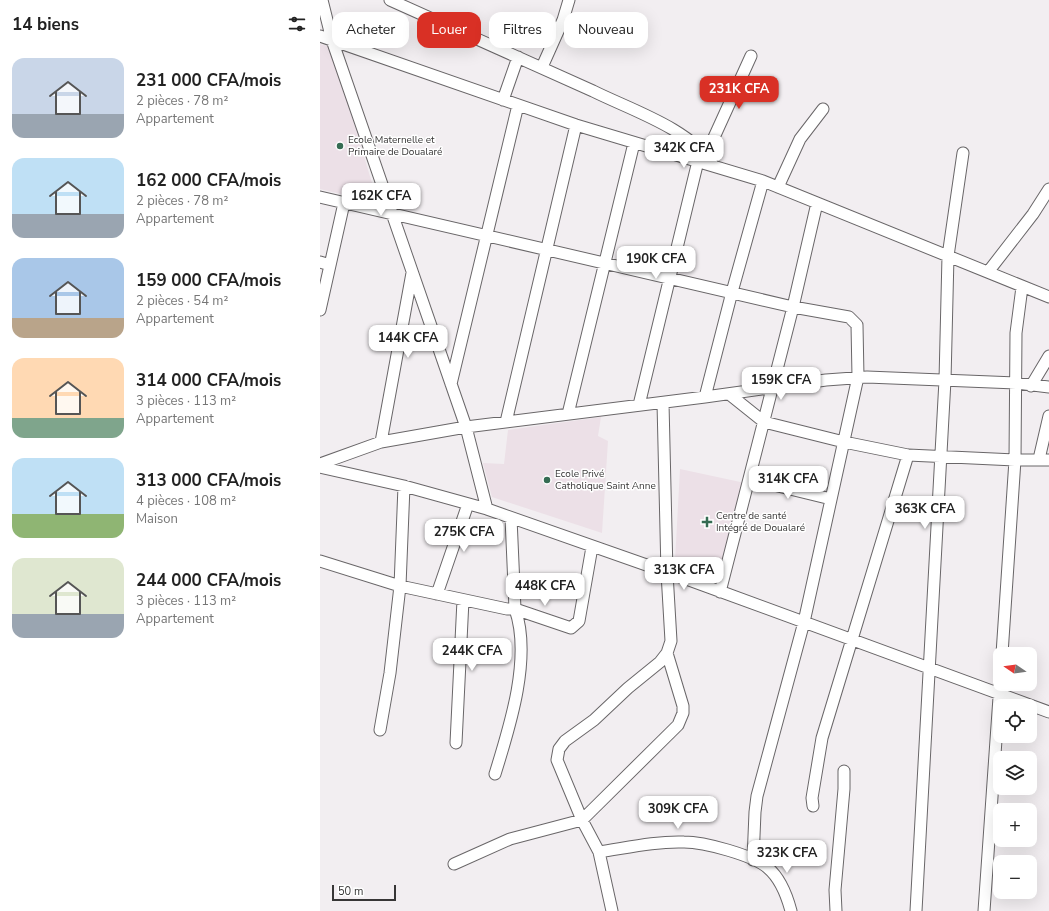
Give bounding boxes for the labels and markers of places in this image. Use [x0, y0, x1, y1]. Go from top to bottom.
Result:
pin: 231K CFA [698, 76, 780, 110]
place label: Ecole Maternelle et Primaire de Doualaré [348, 133, 442, 159]
pin: 342K CFA [643, 135, 725, 169]
marker: Ecole Maternelle et Primaire de Doualaré [335, 141, 345, 151]
pin: 162K CFA [340, 183, 422, 217]
pin: 190K CFA [615, 246, 697, 280]
pin: 144K CFA [367, 325, 449, 359]
pin: 159K CFA [740, 367, 822, 401]
pin: 314K CFA [747, 466, 829, 500]
place label: Ecole Privé Catholique Saint Anne [555, 467, 656, 493]
marker: Ecole Privé Catholique Saint Anne [542, 475, 552, 485]
pin: 363K CFA [884, 496, 966, 530]
place label: Centre de santé Intégré de Doualaré [716, 509, 805, 535]
marker: Centre de santé Intégré de Doualaré [701, 516, 713, 528]
pin: 275K CFA [423, 519, 505, 553]
pin: 313K CFA [643, 557, 725, 591]
pin: 448K CFA [504, 573, 586, 607]
pin: 244K CFA [431, 638, 513, 672]
pin: 309K CFA [637, 796, 719, 830]
pin: 323K CFA [746, 840, 828, 874]

